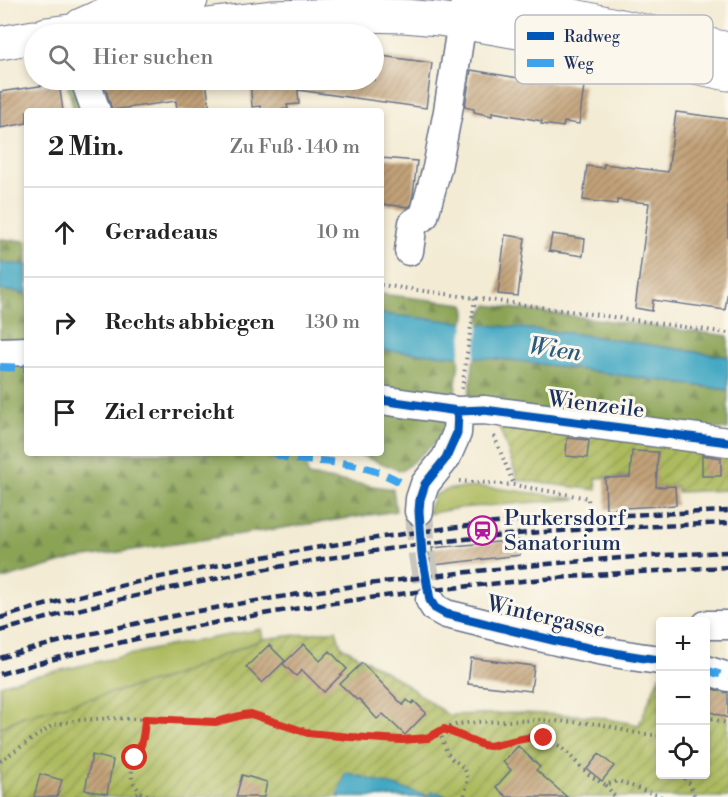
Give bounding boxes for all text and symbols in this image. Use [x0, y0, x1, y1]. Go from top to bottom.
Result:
legend [515, 15, 713, 84]
search box [24, 24, 384, 90]
text: Radweg [564, 27, 621, 47]
icon: search [45, 41, 78, 74]
text: Hier suchen [93, 44, 213, 71]
text: Weg [563, 54, 595, 74]
text: 2 Min. [48, 131, 124, 163]
text: Zu Fuß · 140 m [230, 135, 360, 160]
icon: ahead [48, 216, 81, 249]
text: Geradeaus [105, 219, 218, 246]
text: 10 m [317, 220, 360, 245]
icon: right [48, 306, 81, 339]
text: Rechts abbiegen [105, 309, 275, 336]
text: 130 m [305, 310, 360, 335]
water label: Wien [527, 331, 584, 369]
street label: Wienzeile [545, 386, 646, 424]
icon: arrive [48, 396, 81, 429]
text: Ziel erreicht [105, 399, 234, 426]
place label: Purkersdorf Sanatorium [504, 505, 626, 557]
station icon: Purkersdorf Sanatorium [467, 515, 499, 547]
street label: Wintergasse [483, 590, 608, 644]
map controls [656, 617, 710, 779]
button: + [656, 617, 710, 671]
button: − [656, 671, 710, 725]
route end [530, 724, 556, 750]
button: locate [656, 725, 710, 779]
route start [121, 744, 147, 770]

